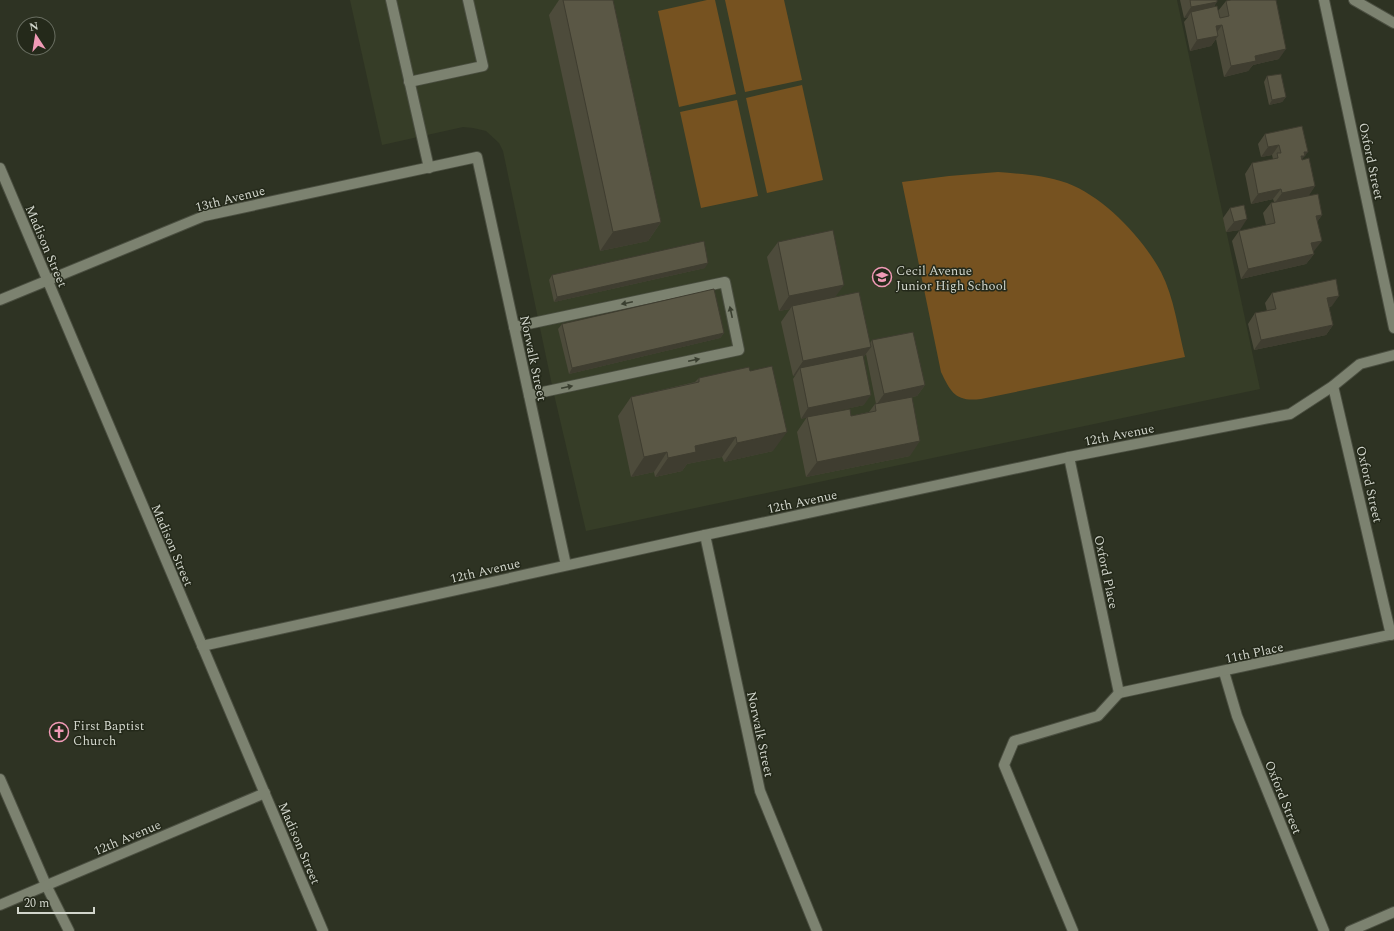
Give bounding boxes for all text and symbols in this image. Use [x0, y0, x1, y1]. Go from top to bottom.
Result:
north arrow [16, 16, 56, 56]
text: N [28, 17, 40, 36]
street label: Oxford Street [1353, 121, 1389, 202]
street label: 13th Avenue [193, 181, 267, 217]
street label: Madison Street [20, 202, 73, 291]
place label: Cecil Avenue Junior High School [896, 261, 1007, 296]
school or university icon: Cecil Avenue Junior High School [871, 266, 893, 288]
one-way arrow [621, 300, 634, 306]
one-way arrow [728, 306, 734, 318]
street label: Norwalk Street [514, 314, 552, 403]
one-way arrow [688, 356, 701, 362]
one-way arrow [561, 384, 573, 390]
street label: 12th Avenue [1082, 418, 1156, 452]
street label: Oxford Street [1350, 444, 1388, 525]
street label: 12th Avenue [765, 485, 839, 519]
street label: Madison Street [146, 501, 199, 590]
street label: Oxford Place [1088, 533, 1124, 611]
street label: 12th Avenue [448, 553, 522, 589]
street label: 11th Place [1223, 637, 1285, 669]
street label: Norwalk Street [741, 690, 779, 779]
place label: First Baptist Church [73, 716, 145, 751]
church icon: First Baptist Church [48, 721, 70, 743]
street label: Oxford Street [1259, 757, 1307, 838]
street label: Madison Street [273, 799, 326, 888]
street label: 12th Avenue [91, 815, 164, 861]
scale bar [18, 889, 94, 915]
text: 20 m [24, 894, 49, 913]

